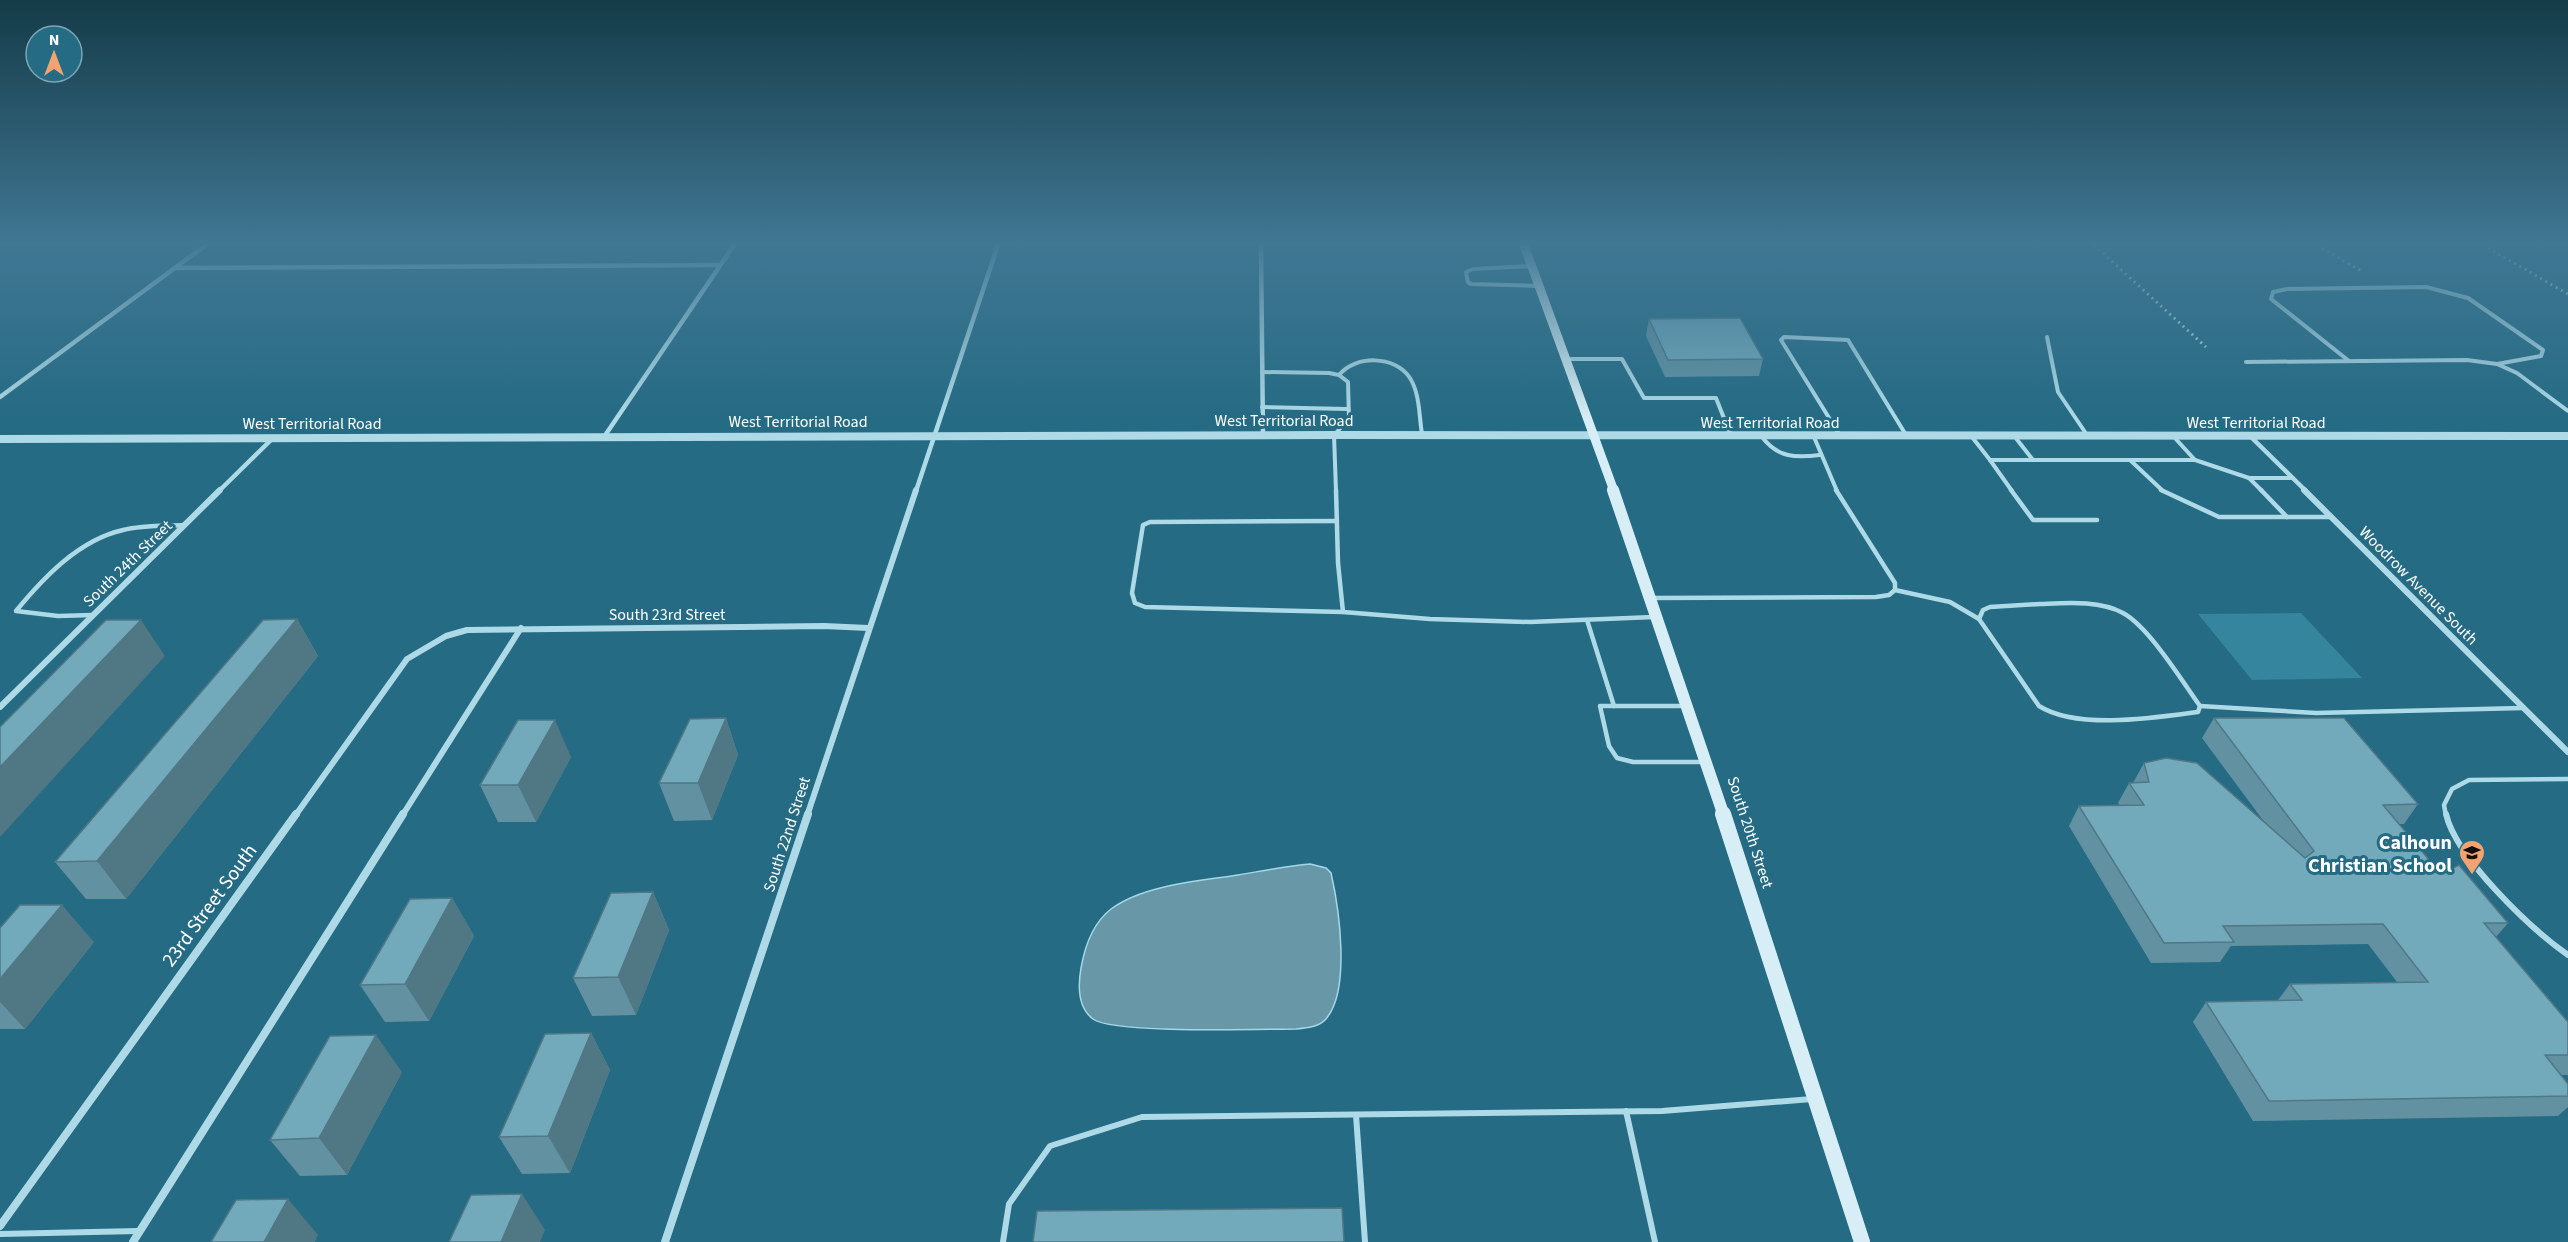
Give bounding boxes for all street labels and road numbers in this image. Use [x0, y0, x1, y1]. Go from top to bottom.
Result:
street label: West Territorial Road [1214, 410, 1354, 432]
street label: West Territorial Road [728, 411, 868, 433]
street label: West Territorial Road [1700, 412, 1840, 434]
street label: West Territorial Road [2186, 412, 2326, 434]
street label: West Territorial Road [242, 413, 382, 435]
street label: South 24th Street [78, 515, 178, 612]
street label: Woodrow Avenue South [2354, 521, 2483, 650]
street label: South 23rd Street [609, 604, 726, 626]
street label: South 22nd Street [758, 773, 816, 895]
street label: South 20th Street [1722, 773, 1779, 892]
street label: 23rd Street South [156, 838, 264, 973]

